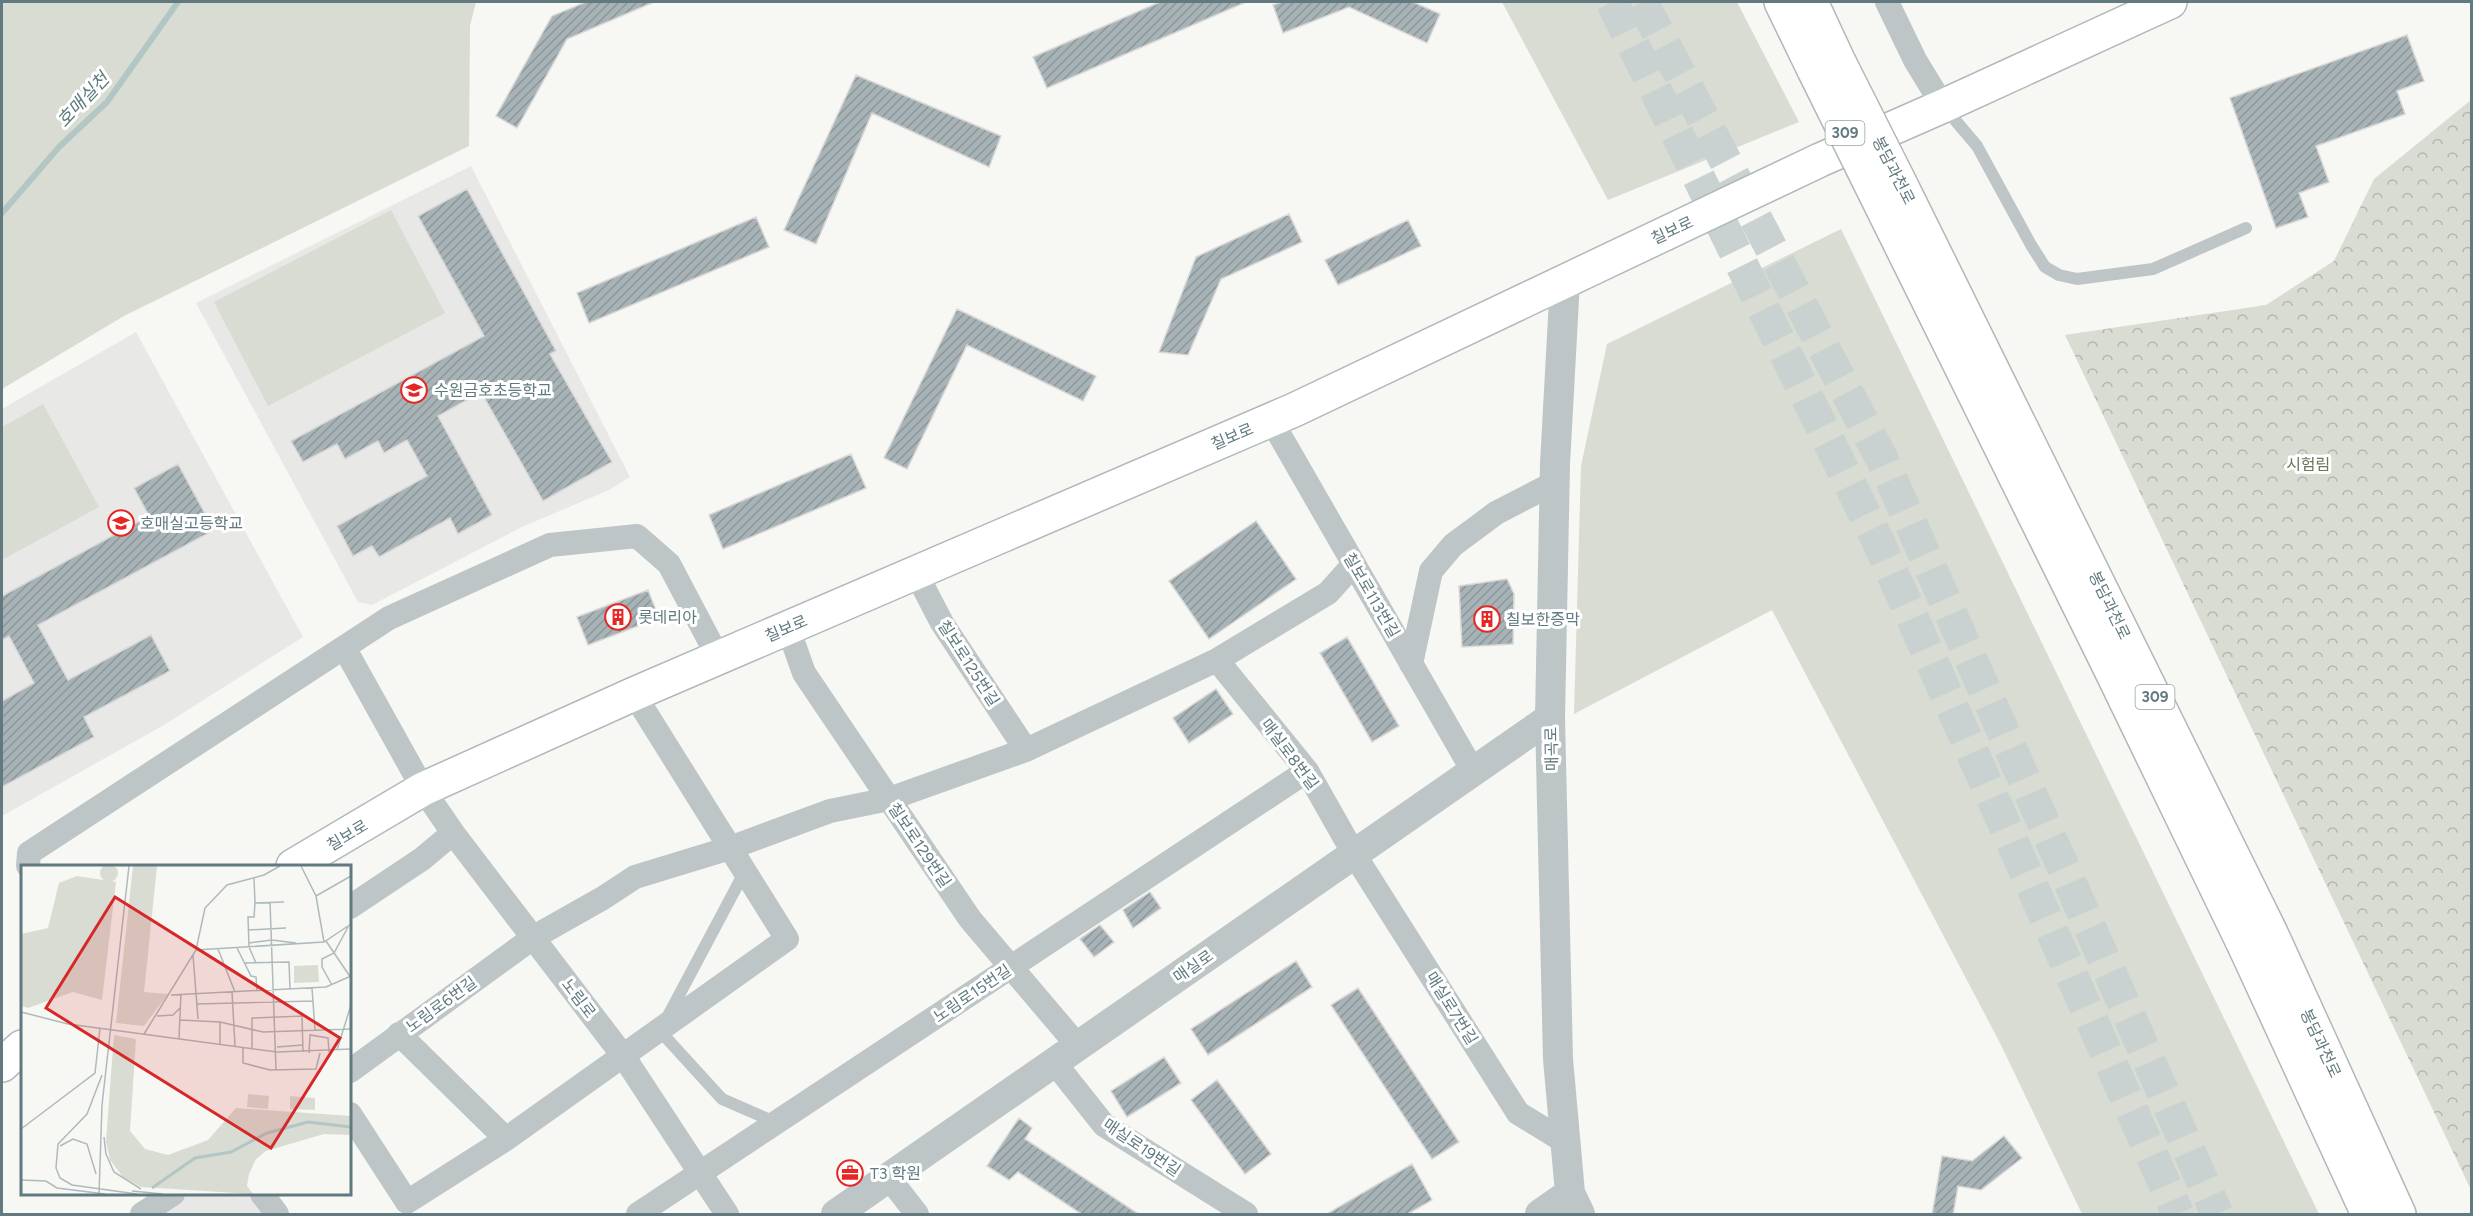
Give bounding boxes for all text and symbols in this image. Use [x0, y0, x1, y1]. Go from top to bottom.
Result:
water label: 호매실천 [52, 66, 115, 132]
road number: 309 [1826, 121, 1864, 145]
street label: 봉담과천로 [1868, 133, 1919, 208]
street label: 칠보로 [1648, 212, 1696, 248]
school or university icon: 수원금호초등학교 [399, 375, 429, 405]
place label: 수원금호초등학교 [434, 381, 552, 400]
street label: 칠보로 [1208, 419, 1256, 454]
park label: 시험림 [2286, 455, 2330, 474]
school or university icon: 호매실고등학교 [106, 508, 136, 538]
place label: 호매실고등학교 [140, 514, 243, 533]
street label: 칠보로113번길 [1339, 549, 1404, 641]
street label: 봉담과천로 [2085, 568, 2134, 643]
building icon: 롯데리아 [603, 602, 633, 632]
building icon: 칠보한증막 [1472, 604, 1502, 634]
place label: 롯데리아 [638, 608, 697, 627]
place label: 칠보한증막 [1506, 610, 1580, 629]
street label: 칠보로 [762, 611, 810, 646]
street label: 칠보로125번길 [934, 617, 1003, 710]
road number: 309 [2136, 685, 2174, 709]
street label: 매실로8번길 [1257, 715, 1322, 793]
street label: 매곡로 [1542, 726, 1561, 771]
street label: 칠보로129번길 [884, 799, 955, 891]
street label: 칠보로 [323, 816, 371, 855]
inset map [21, 865, 351, 1195]
street label: 매실로 [1170, 946, 1217, 987]
street label: 노림로15번길 [930, 961, 1015, 1026]
street label: 매실로7번길 [1422, 968, 1481, 1048]
street label: 노림로6번길 [402, 972, 480, 1036]
street label: 노림로 [558, 975, 600, 1022]
street label: 봉담과천로 [2296, 1006, 2345, 1081]
street label: 매실로19번길 [1099, 1115, 1184, 1180]
office icon: T3 학원 [835, 1158, 865, 1188]
place label: T3 학원 [870, 1164, 921, 1183]

